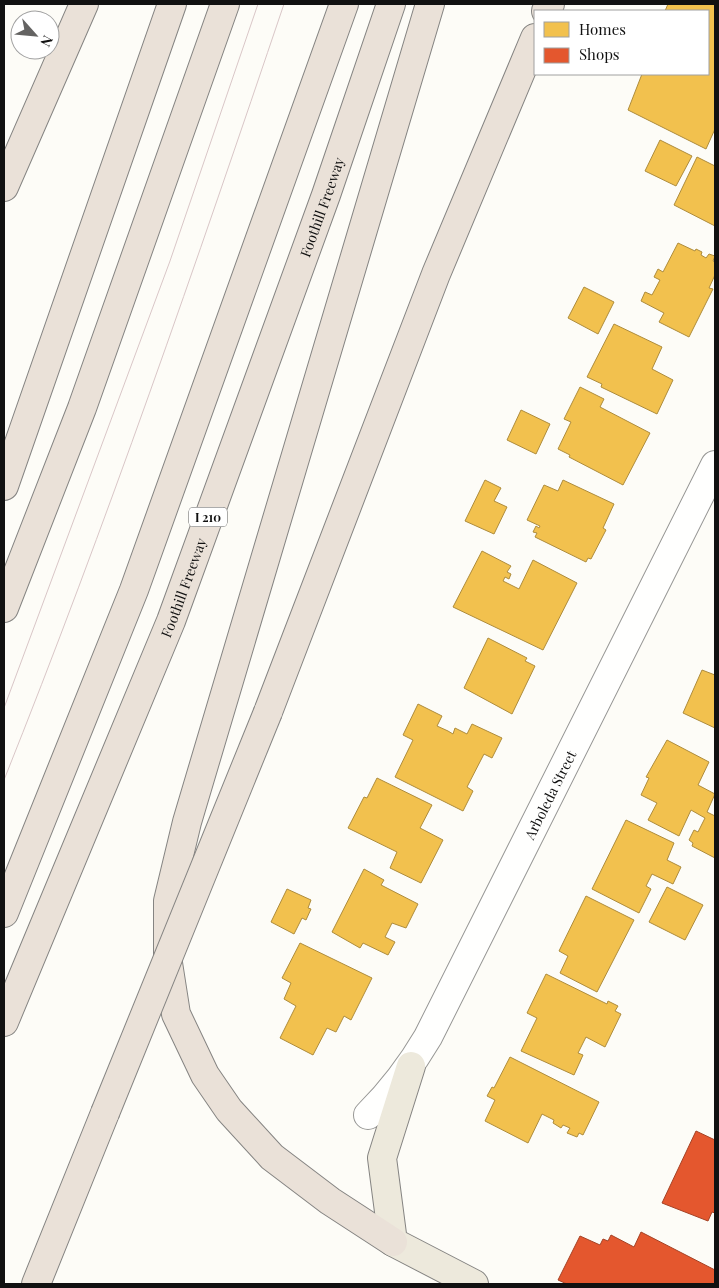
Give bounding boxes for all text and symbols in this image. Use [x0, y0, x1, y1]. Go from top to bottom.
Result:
north arrow [10, 10, 60, 60]
legend [534, 10, 709, 75]
text: Homes [579, 19, 626, 39]
text: N [36, 32, 58, 50]
text: Shops [579, 44, 620, 64]
street label: Foothill Freeway [295, 154, 348, 259]
road number: I 210 [189, 508, 227, 526]
street label: Foothill Freeway [156, 535, 210, 640]
street label: Arboleda Street [519, 746, 580, 843]

